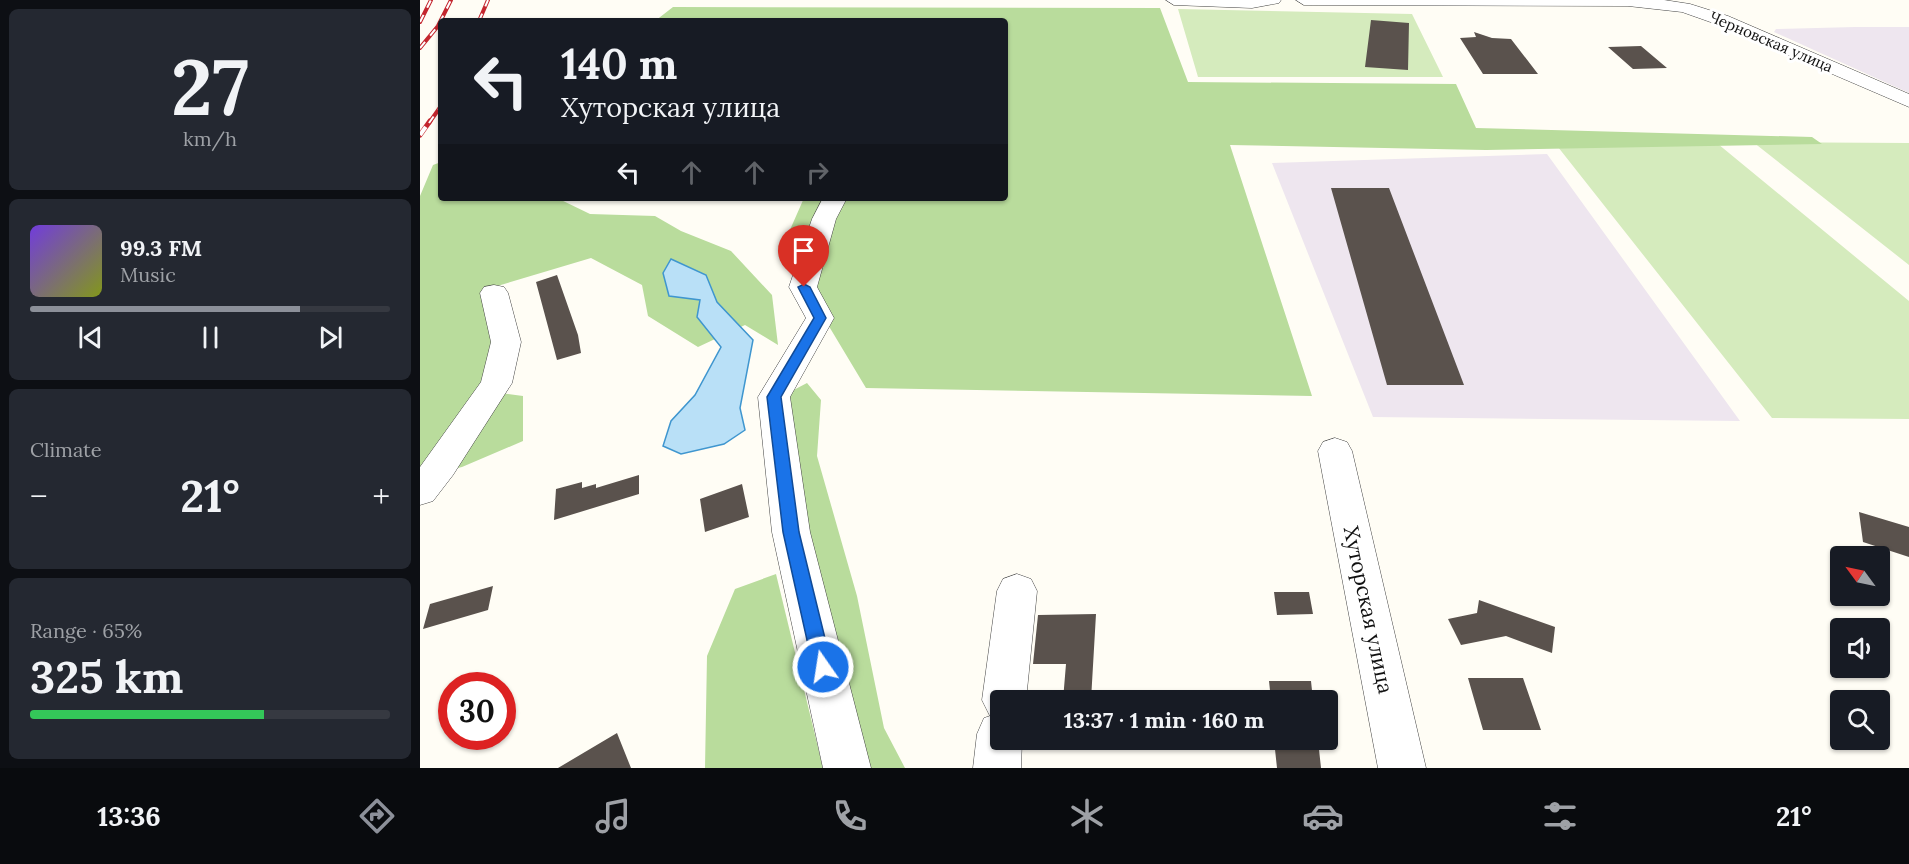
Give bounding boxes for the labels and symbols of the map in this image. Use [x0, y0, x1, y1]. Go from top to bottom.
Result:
street label: Черновская улица [1707, 7, 1836, 76]
pin [778, 225, 829, 287]
street label: Хуторская улица [1338, 524, 1399, 696]
north arrow [1830, 546, 1890, 606]
position arrow [791, 635, 855, 699]
speed limit sign: 30 [438, 672, 516, 750]

